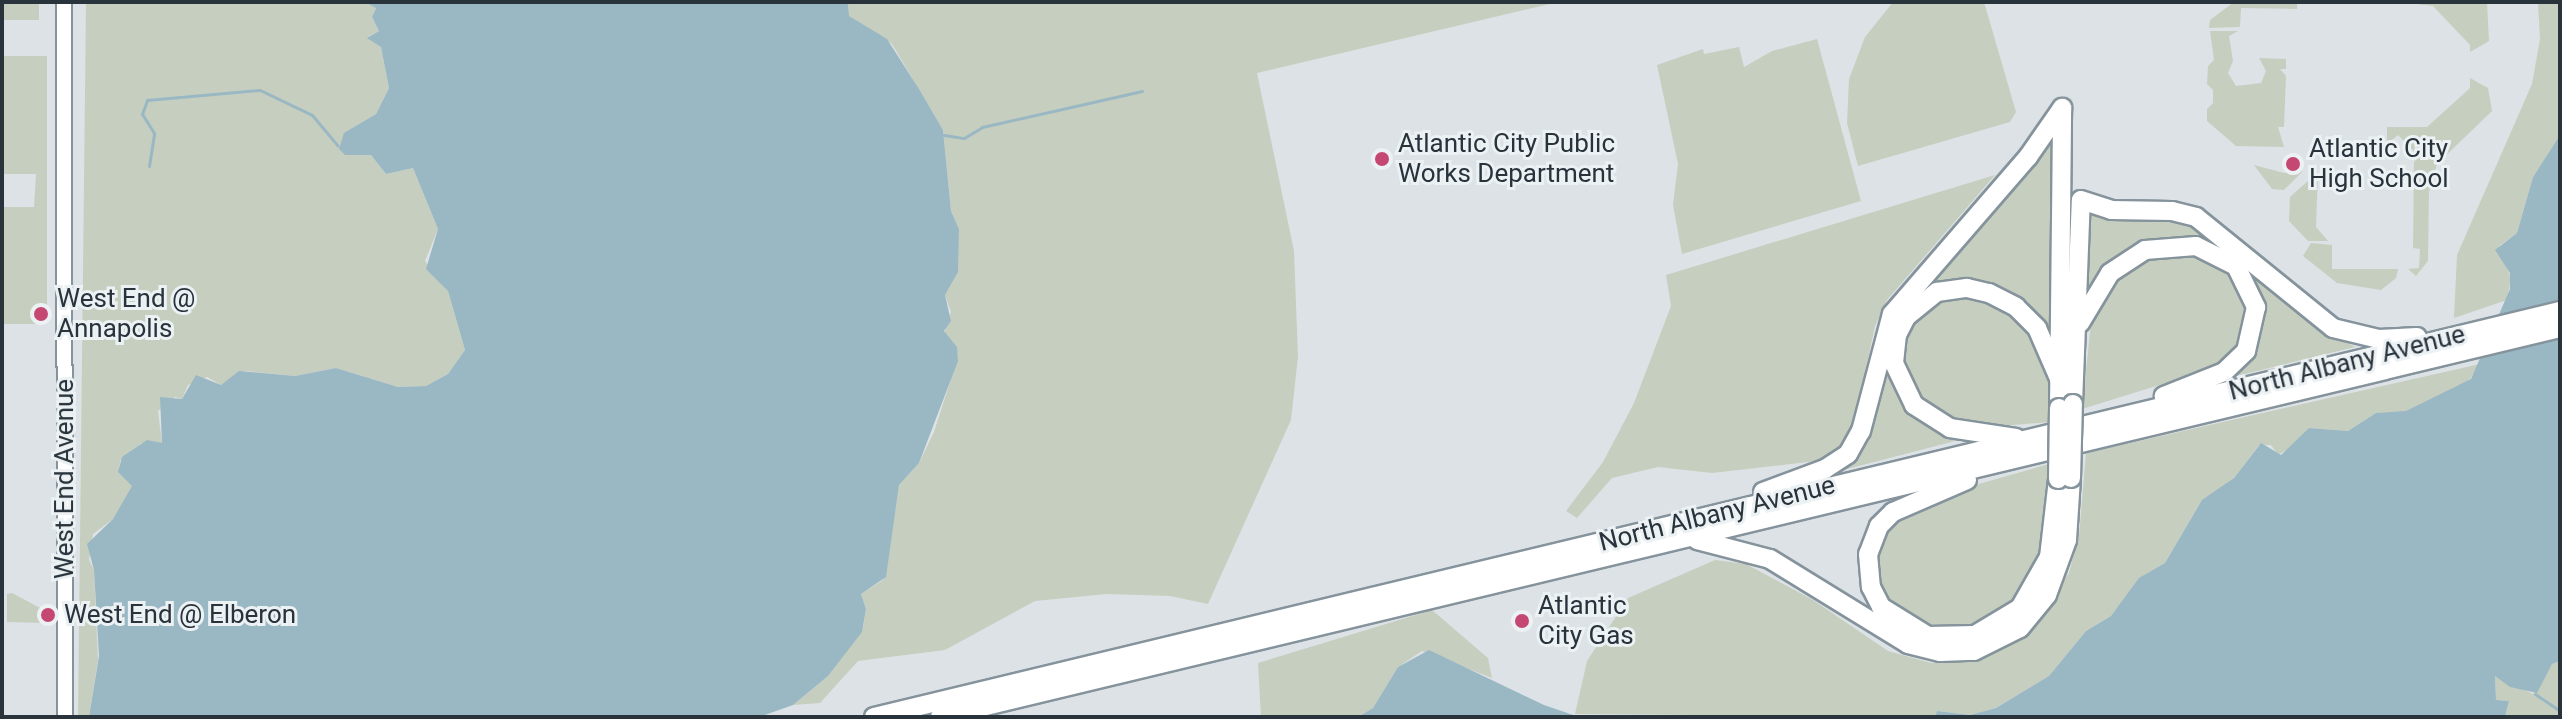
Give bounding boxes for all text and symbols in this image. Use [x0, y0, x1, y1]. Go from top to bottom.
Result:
place label: Atlantic City Public Works Department [1398, 128, 1615, 190]
place label: Atlantic City High School [2309, 133, 2449, 194]
marker: Atlantic City Public Works Department [1373, 150, 1391, 168]
marker: Atlantic City High School [2284, 155, 2302, 173]
place label: West End @ Annapolis [57, 283, 195, 344]
marker: West End @ Annapolis [32, 305, 50, 323]
street label: North Albany Avenue [2226, 319, 2468, 407]
street label: West End Avenue [49, 379, 81, 579]
street label: North Albany Avenue [1596, 470, 1838, 558]
place label: Atlantic City Gas [1538, 590, 1634, 652]
place label: West End @ Elberon [64, 599, 296, 631]
marker: West End @ Elberon [39, 606, 57, 624]
marker: Atlantic City Gas [1513, 612, 1531, 630]

